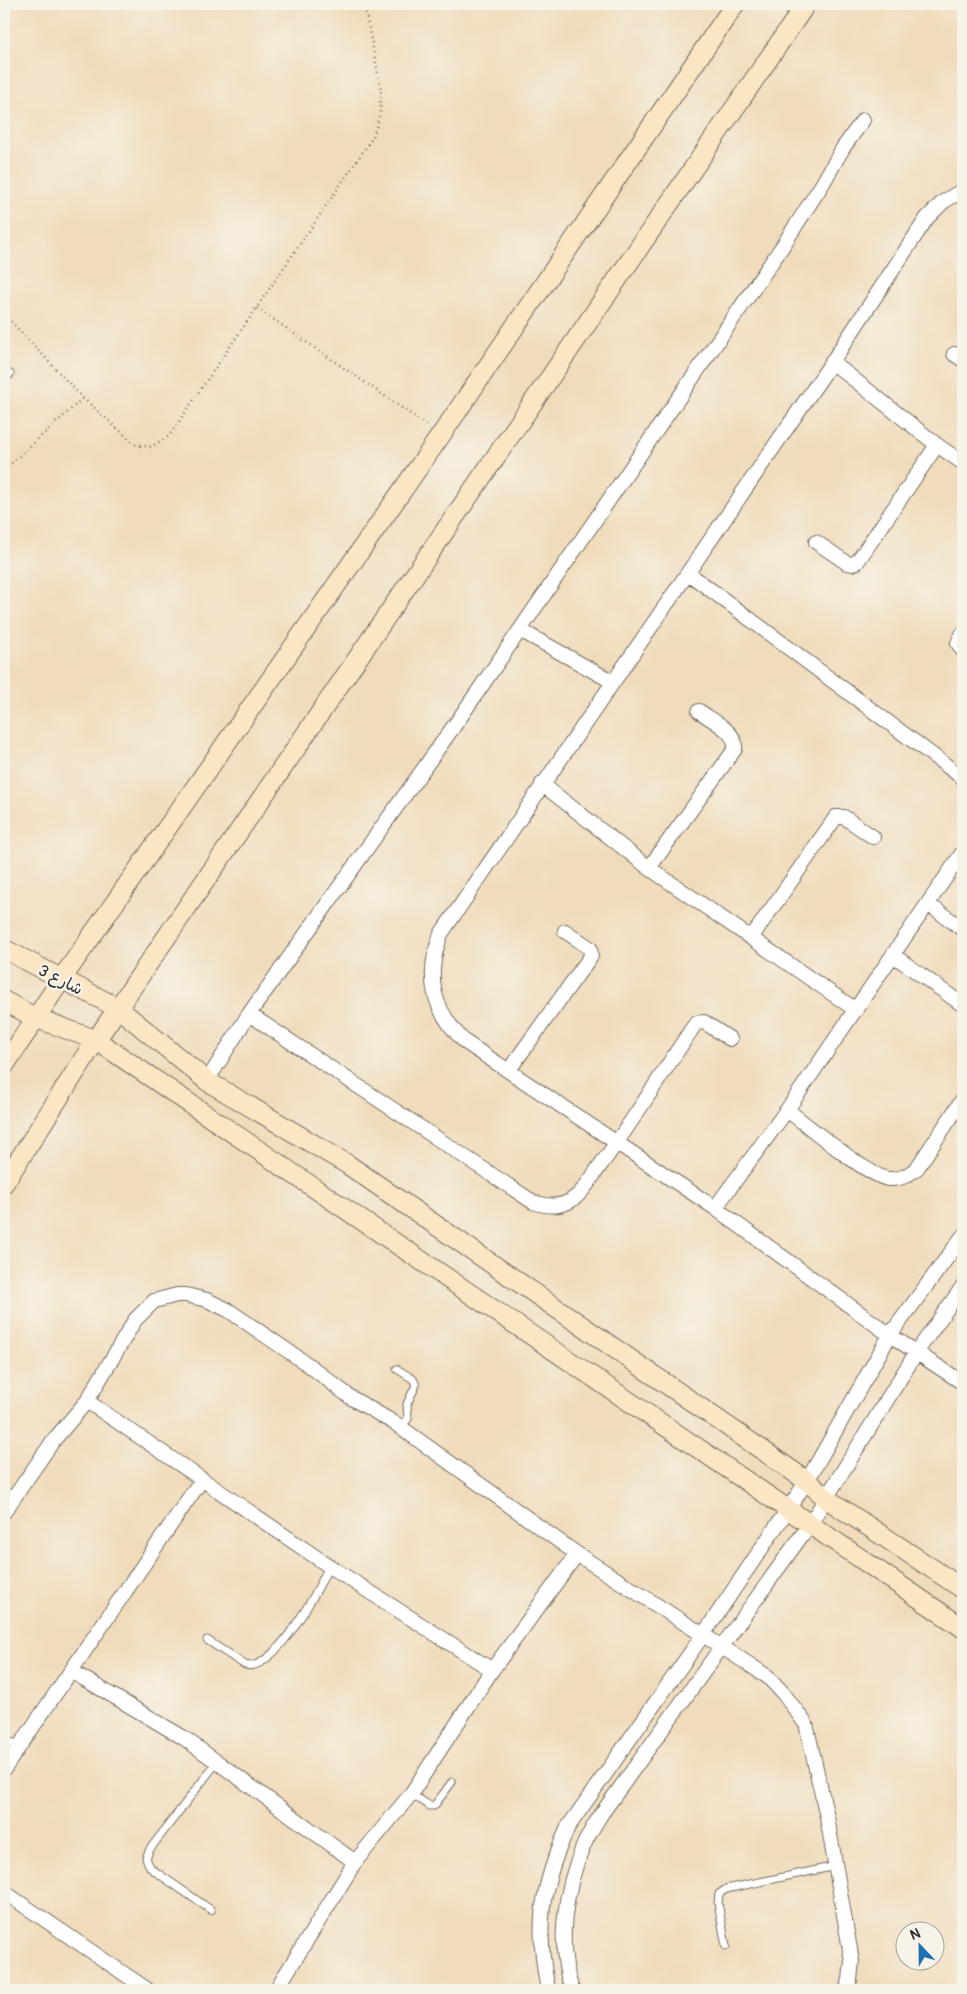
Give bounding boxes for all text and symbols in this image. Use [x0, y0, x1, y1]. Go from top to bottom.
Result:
street label: شارع 3 [35, 960, 86, 1000]
north arrow [894, 1922, 944, 1972]
text: N [908, 1925, 923, 1944]

